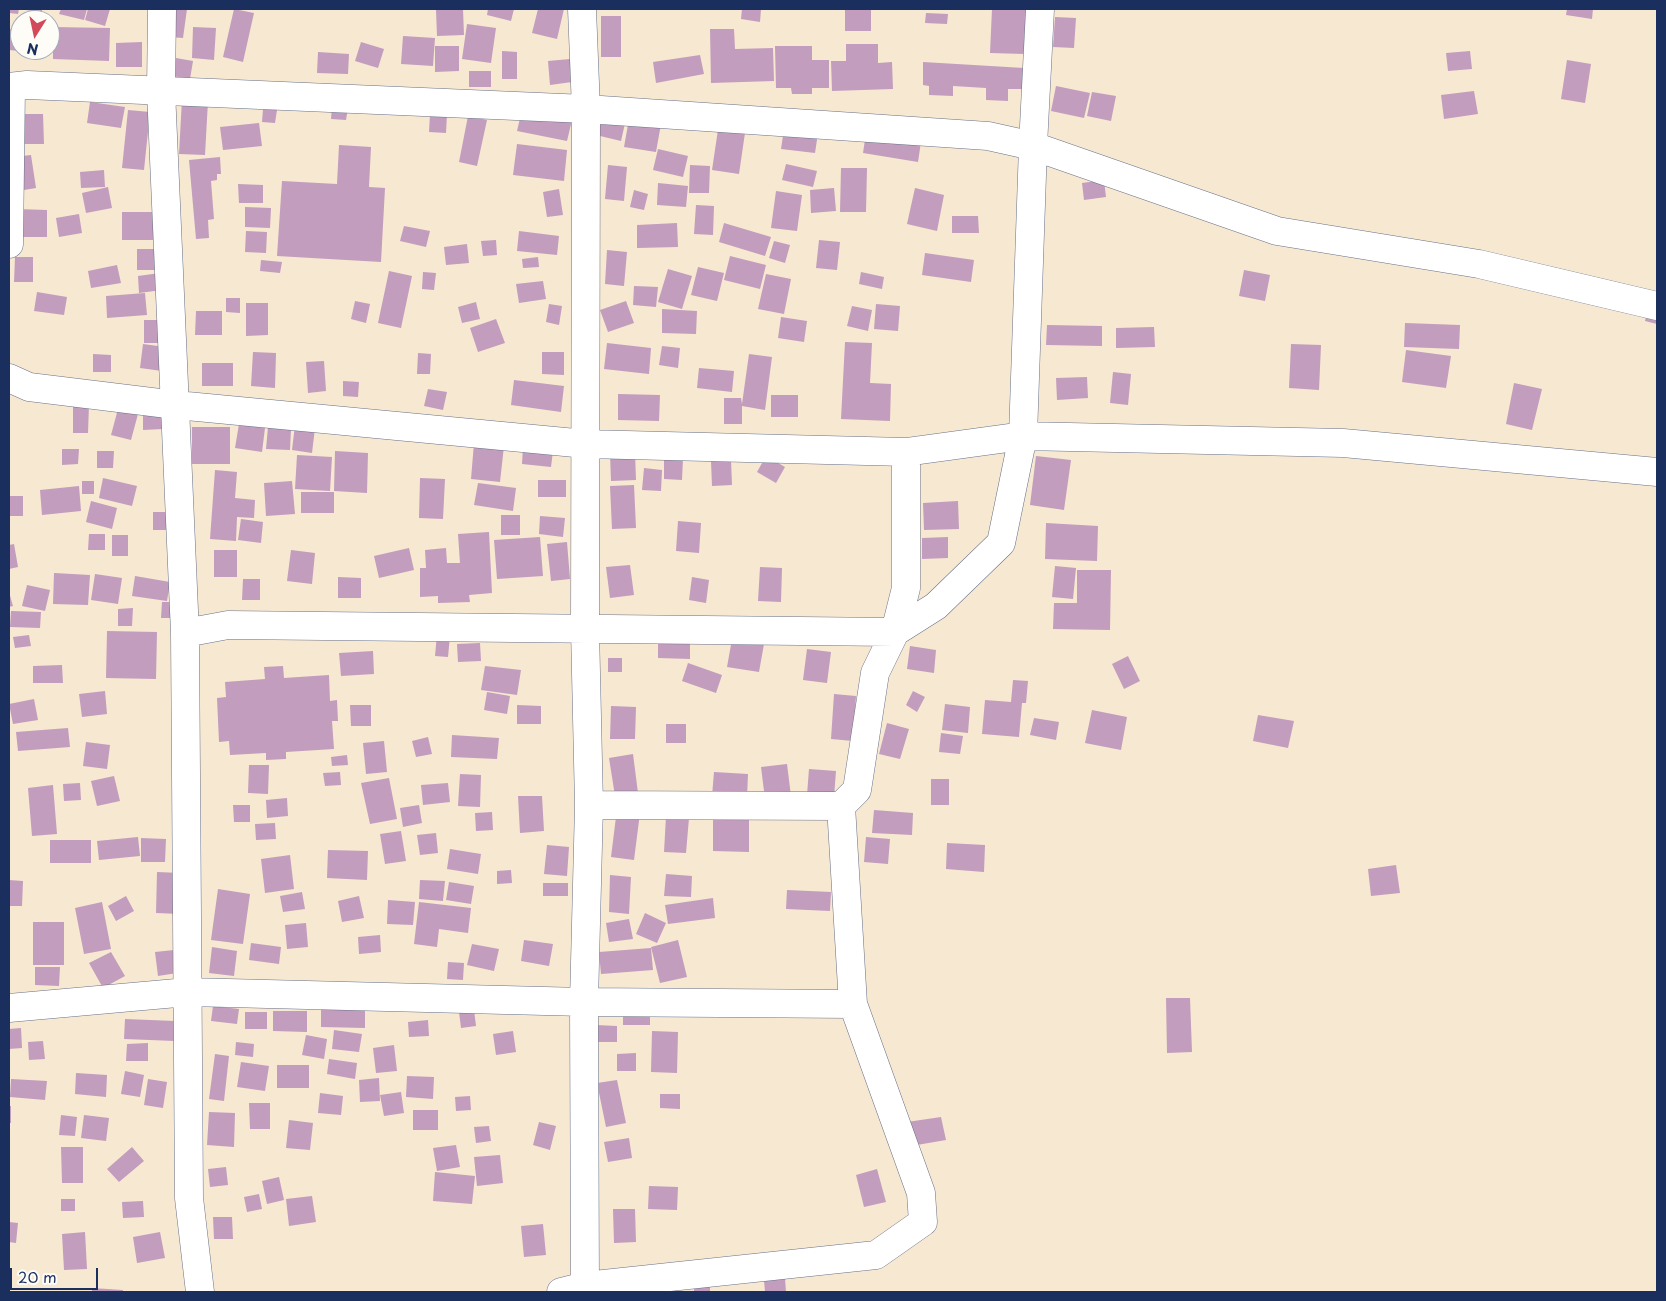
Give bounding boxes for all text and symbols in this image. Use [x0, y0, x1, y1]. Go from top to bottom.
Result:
north arrow [10, 10, 60, 60]
text: N [25, 38, 40, 61]
scale bar [12, 1258, 100, 1290]
text: 20 m [18, 1265, 57, 1288]

